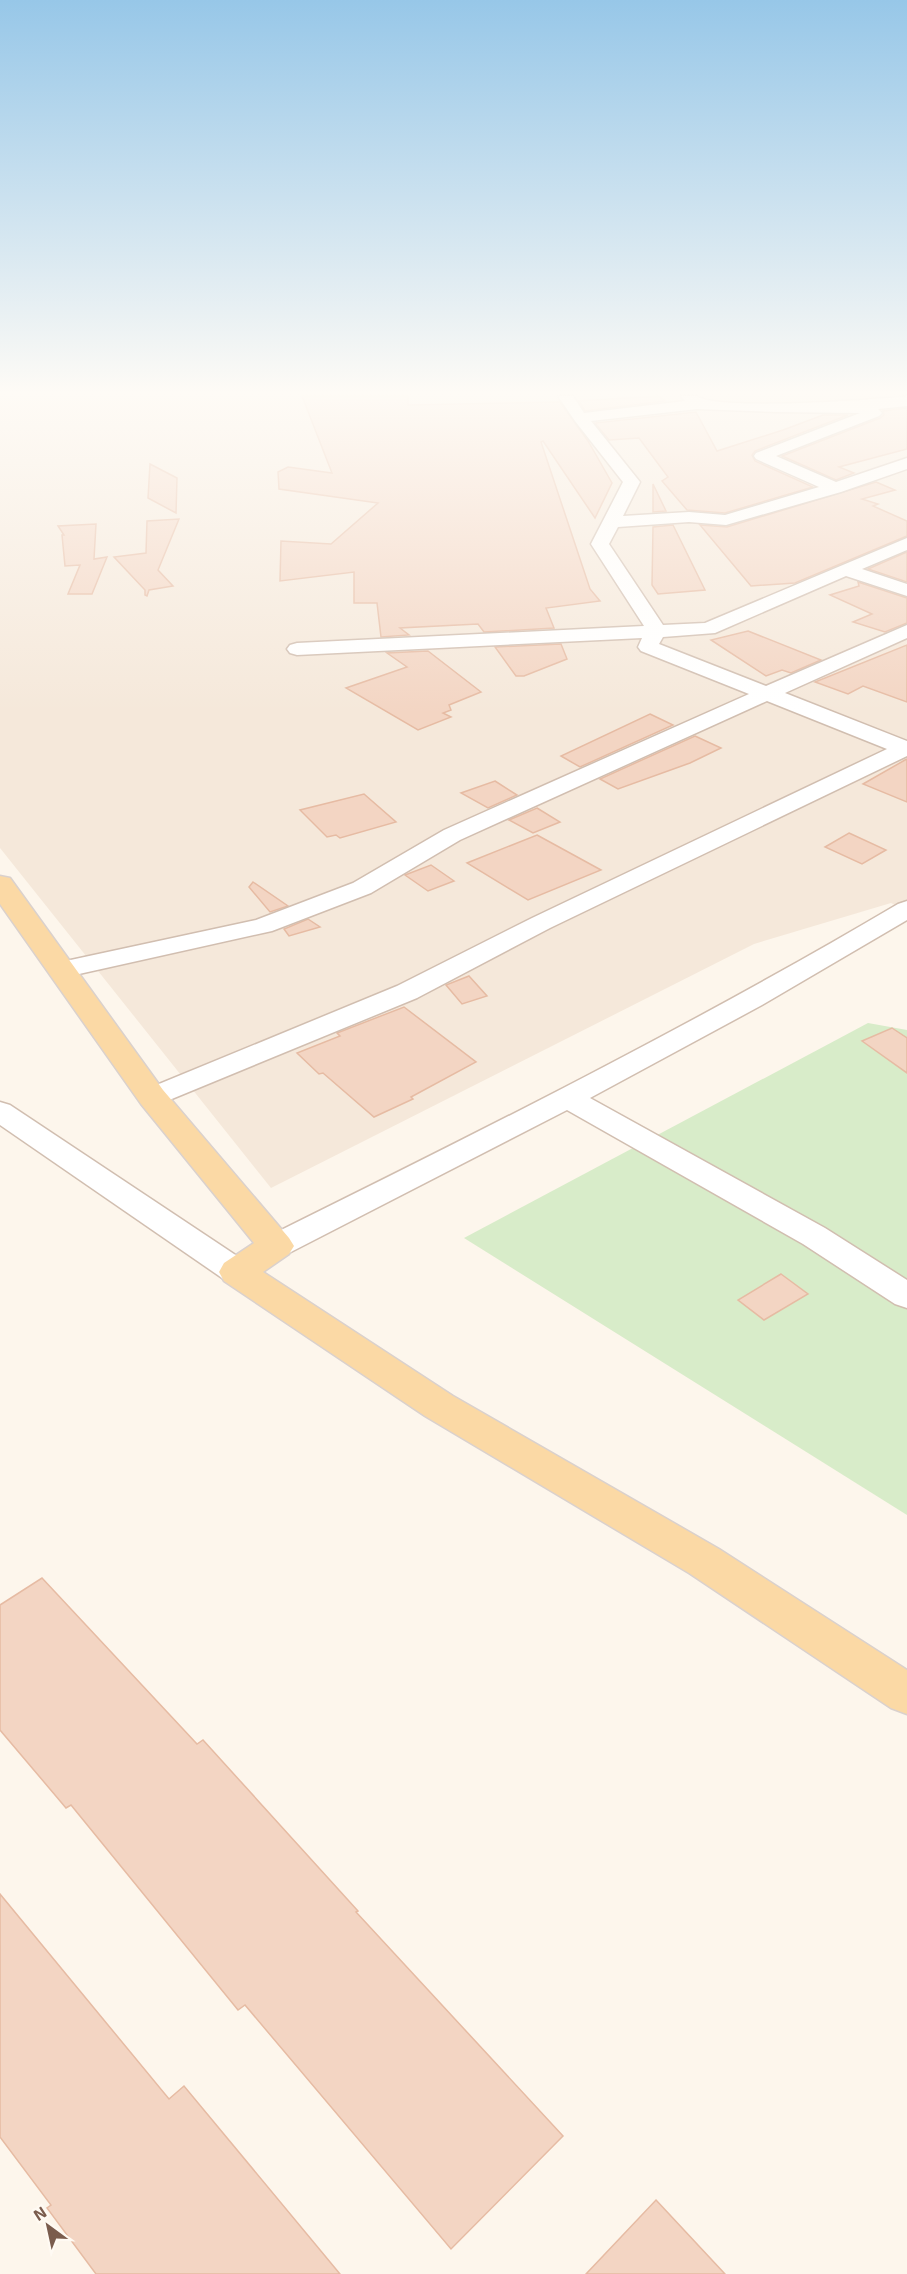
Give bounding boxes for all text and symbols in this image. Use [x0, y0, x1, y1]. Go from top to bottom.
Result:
north arrow [18, 2196, 78, 2256]
text: N [30, 2202, 50, 2224]

